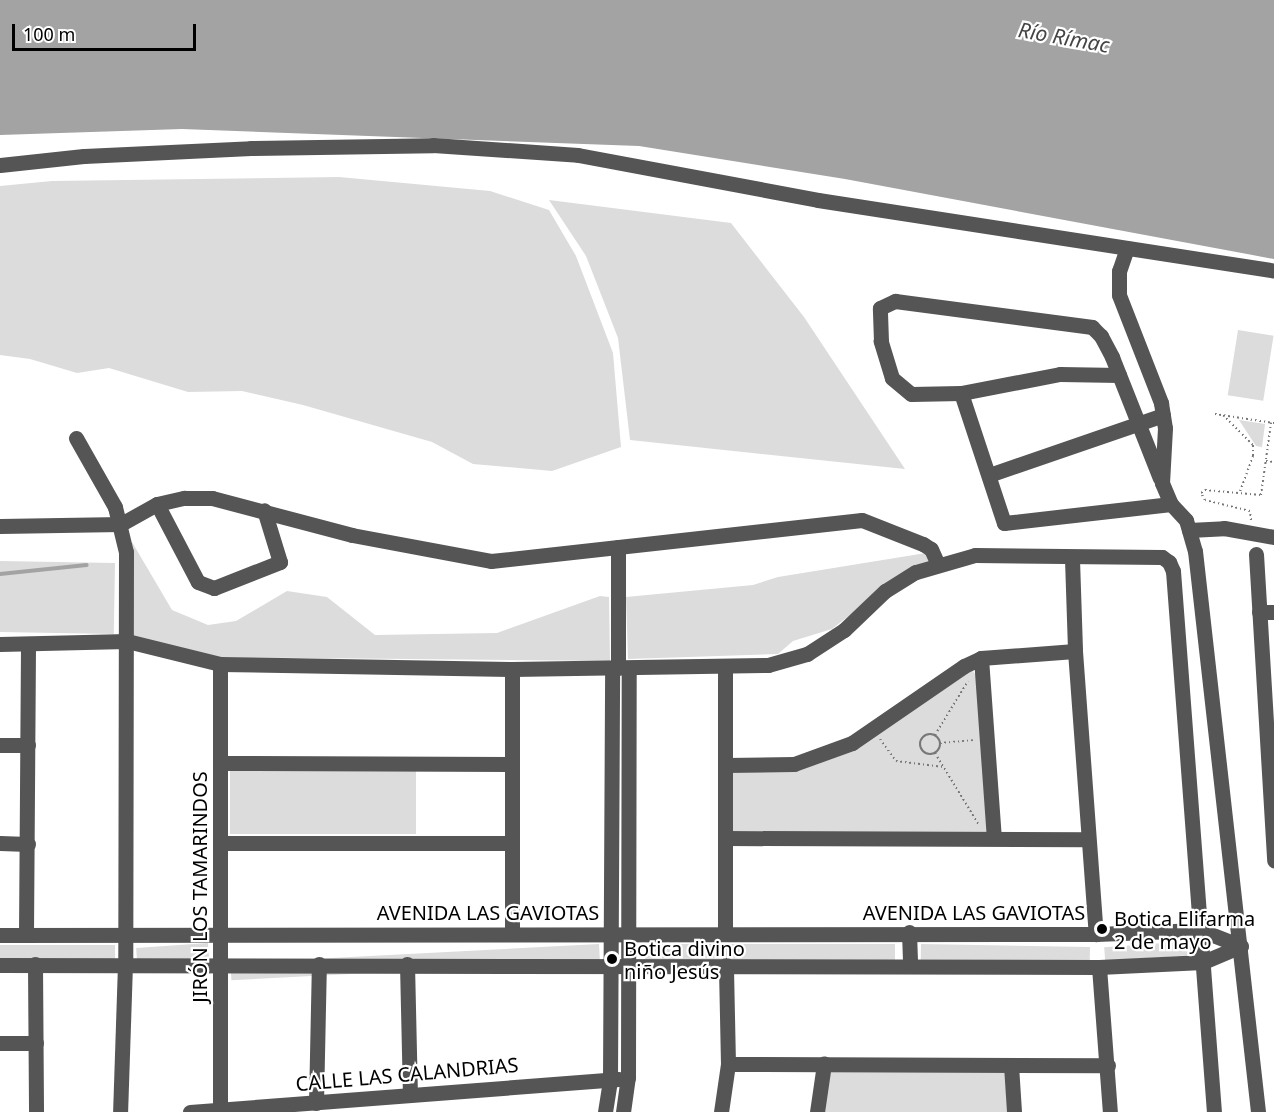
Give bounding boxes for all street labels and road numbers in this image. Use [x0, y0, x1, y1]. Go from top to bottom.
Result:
street label: JIRÓN LOS TAMARINDOS [187, 771, 211, 1003]
street label: AVENIDA LAS GAVIOTAS [377, 900, 599, 924]
street label: AVENIDA LAS GAVIOTAS [863, 900, 1085, 924]
street label: CALLE LAS CALANDRIAS [295, 1052, 519, 1096]

